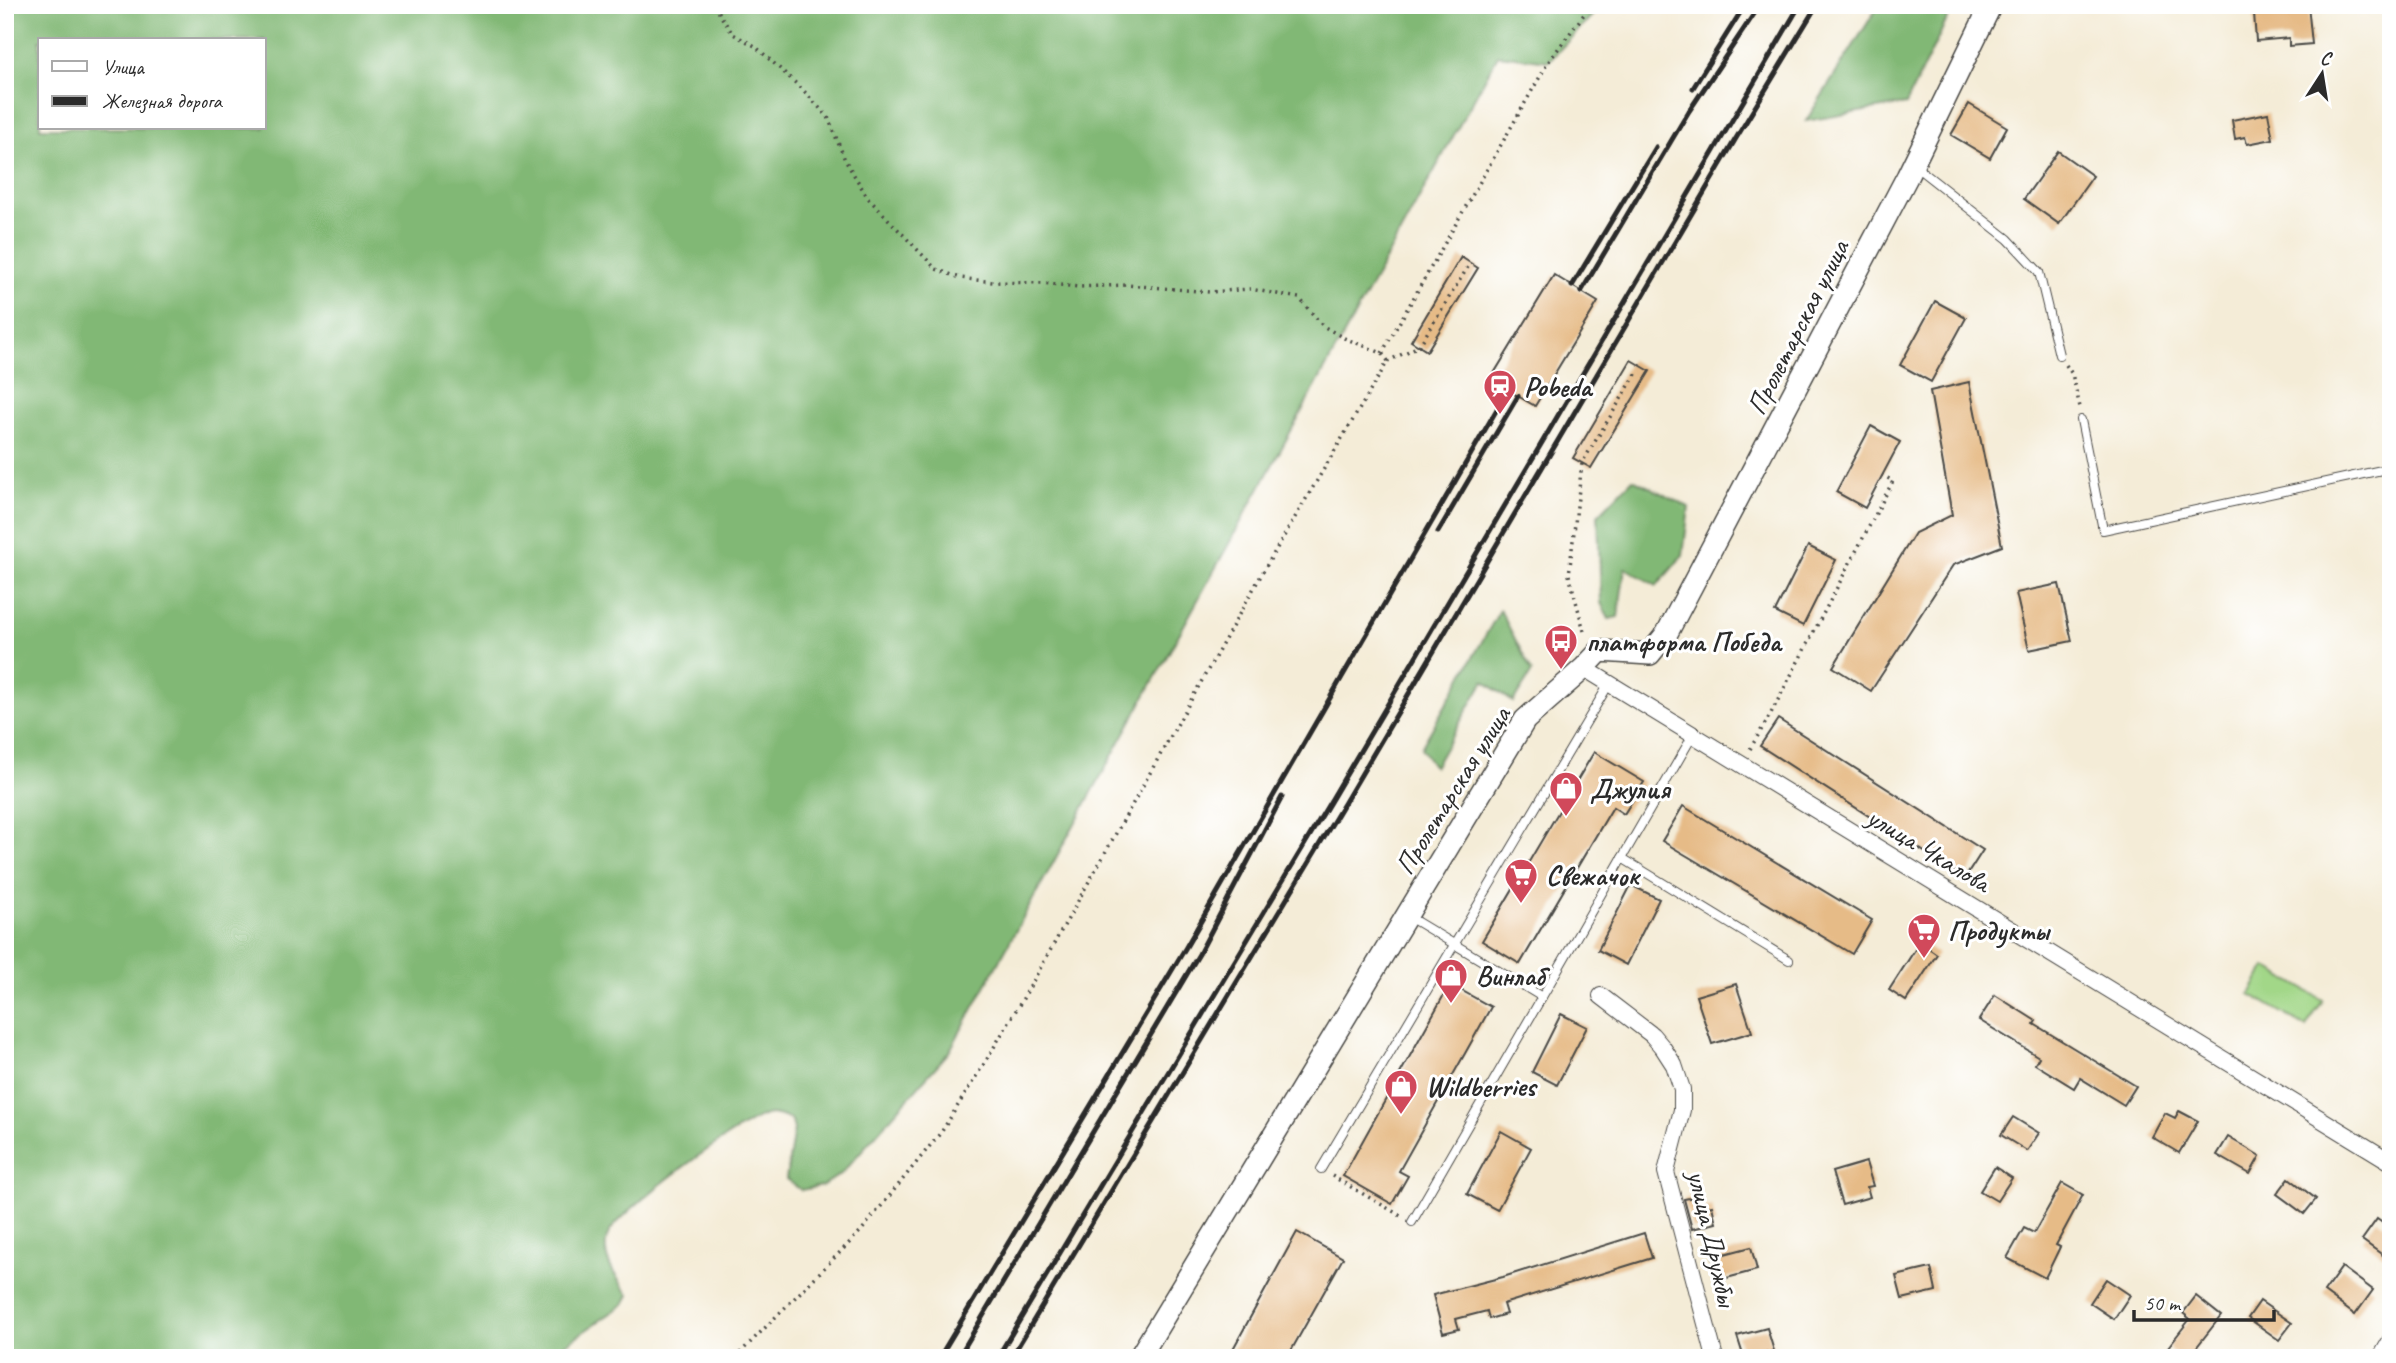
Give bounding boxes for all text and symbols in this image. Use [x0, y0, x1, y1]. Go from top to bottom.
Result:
legend [38, 38, 266, 130]
north arrow [2288, 38, 2358, 108]
text: С [2318, 46, 2335, 72]
text: Улица [102, 54, 145, 80]
text: Железная дорога [102, 88, 223, 114]
street label: Пролетарская улица [1738, 232, 1857, 420]
station icon: Pobeda [1481, 367, 1519, 416]
place label: Pobeda [1524, 369, 1593, 404]
bus stop icon: платформа Победа [1542, 622, 1580, 671]
place label: платформа Победа [1586, 624, 1783, 659]
street label: Пролетарская улица [1387, 698, 1519, 881]
shop icon: Джулия [1547, 769, 1585, 818]
place label: Джулия [1590, 771, 1672, 806]
street label: улица Чкалова [1859, 798, 1999, 901]
supermarket icon: Свежачок [1502, 856, 1540, 905]
place label: Свежачок [1546, 858, 1642, 893]
supermarket icon: Продукты [1905, 911, 1943, 960]
place label: Продукты [1948, 913, 2051, 949]
shop icon: Винлаб [1432, 956, 1470, 1005]
place label: Винлаб [1476, 958, 1551, 993]
shop icon: Wildberries [1382, 1067, 1420, 1116]
place label: Wildberries [1426, 1069, 1539, 1104]
street label: улица Дружбы [1679, 1165, 1746, 1312]
scale bar [2134, 1279, 2274, 1323]
text: 50 m [2144, 1290, 2182, 1316]

